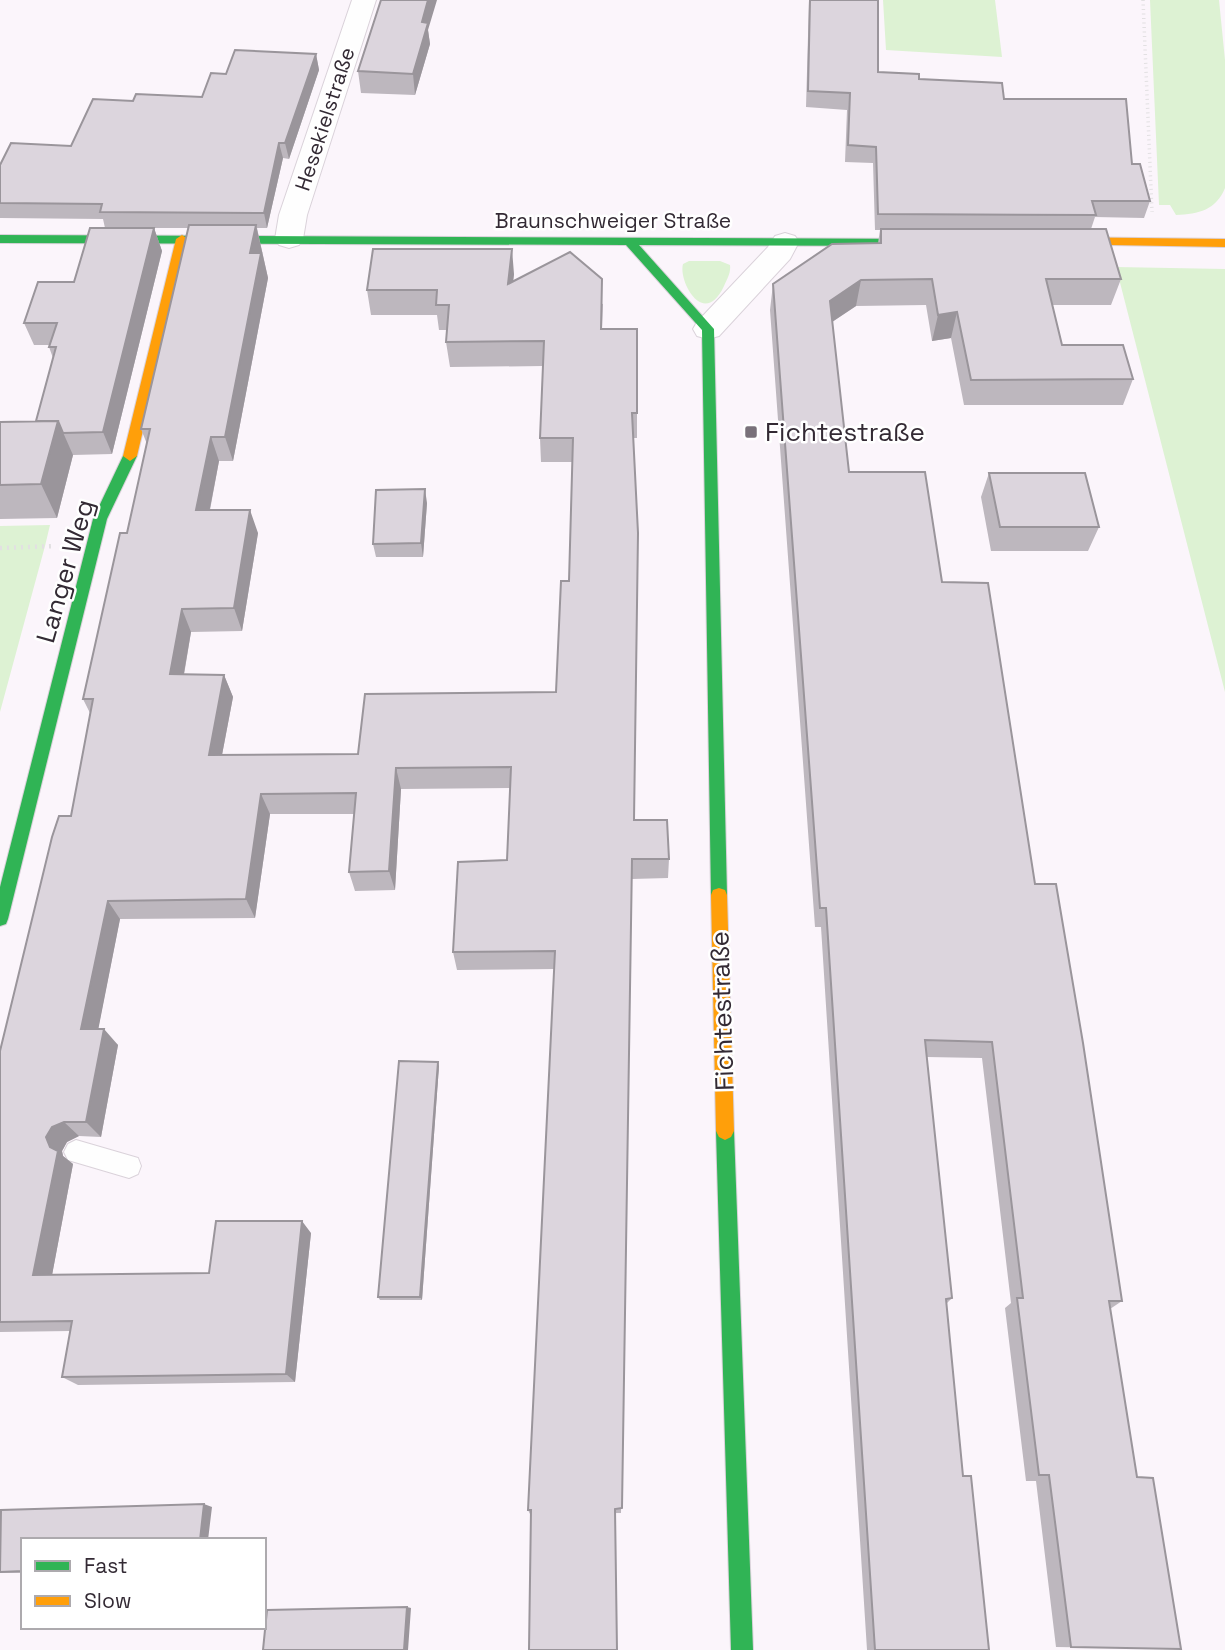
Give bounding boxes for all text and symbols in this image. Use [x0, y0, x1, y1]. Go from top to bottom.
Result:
street label: Hesekielstraße [289, 44, 360, 194]
street label: Braunschweiger Straße [495, 207, 731, 234]
place label: Fichtestraße [765, 415, 925, 449]
marker: Fichtestraße [743, 424, 759, 440]
street label: Langer Weg [28, 495, 102, 647]
street label: Fichtestraße [702, 931, 742, 1091]
legend [21, 1538, 266, 1629]
text: Fast [84, 1552, 128, 1579]
text: Slow [84, 1587, 132, 1614]

